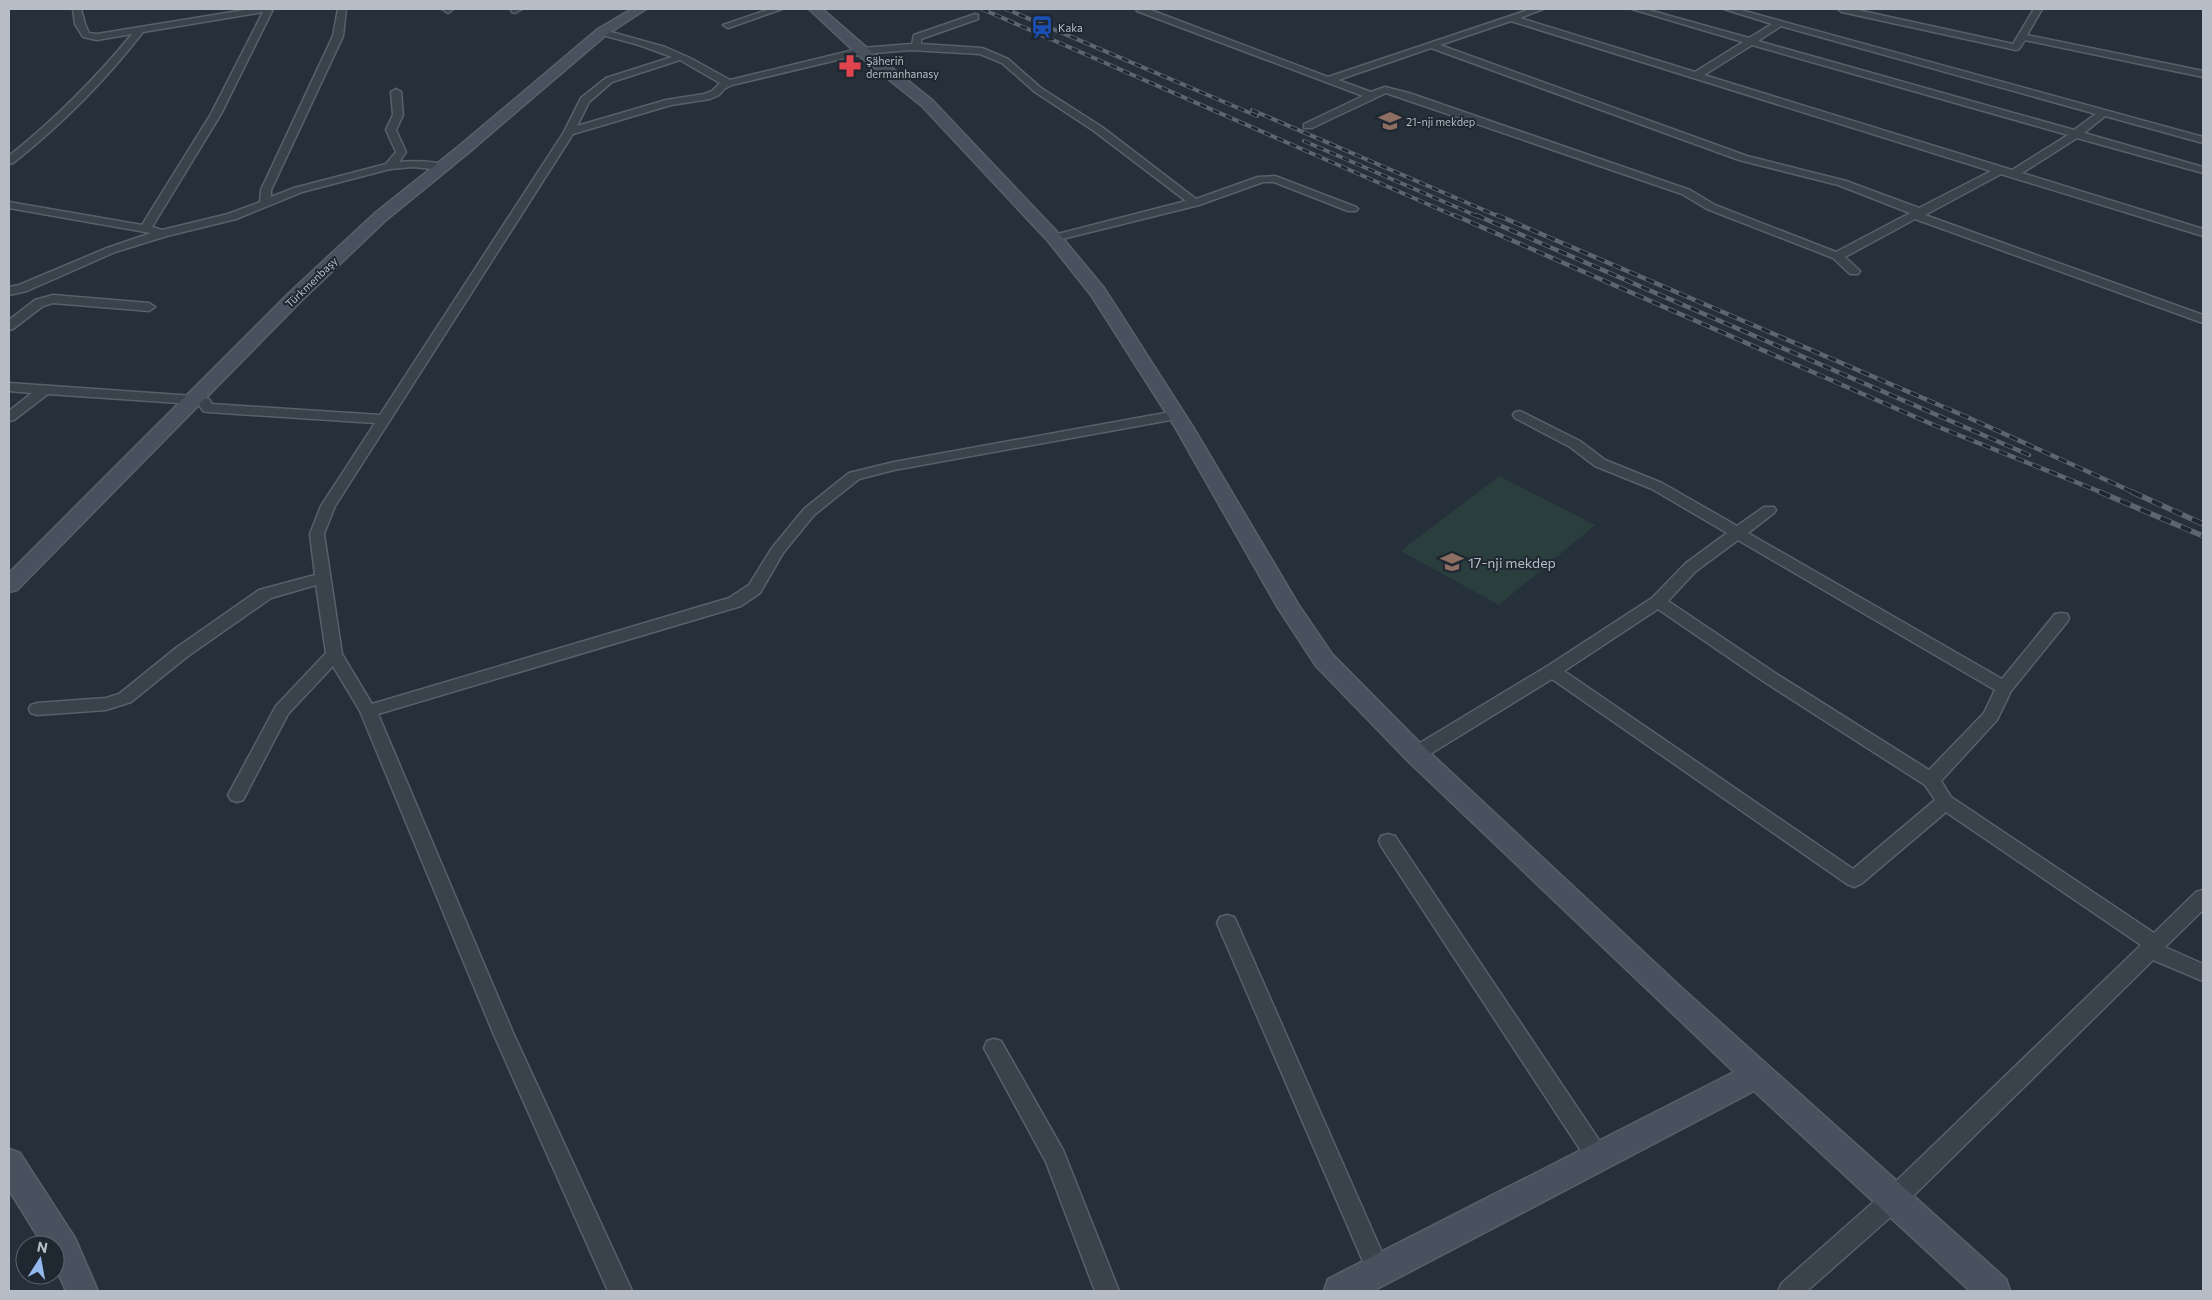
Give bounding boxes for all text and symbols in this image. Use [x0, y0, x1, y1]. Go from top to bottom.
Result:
station icon: Kaka [1029, 14, 1055, 40]
place label: Kaka [1058, 21, 1083, 34]
pharmacy icon: Şäheriň dermanhanasy [837, 53, 863, 79]
place label: Şäheriň dermanhanasy [866, 54, 939, 80]
school or university icon: 21-nji mekdep [1377, 108, 1403, 134]
place label: 21-nji mekdep [1406, 115, 1475, 128]
street label: Türkmenbaşy [282, 254, 340, 310]
school or university icon: 17-nji mekdep [1439, 549, 1465, 575]
place label: 17-nji mekdep [1468, 554, 1556, 571]
north arrow [15, 1235, 65, 1285]
text: N [36, 1237, 49, 1256]

